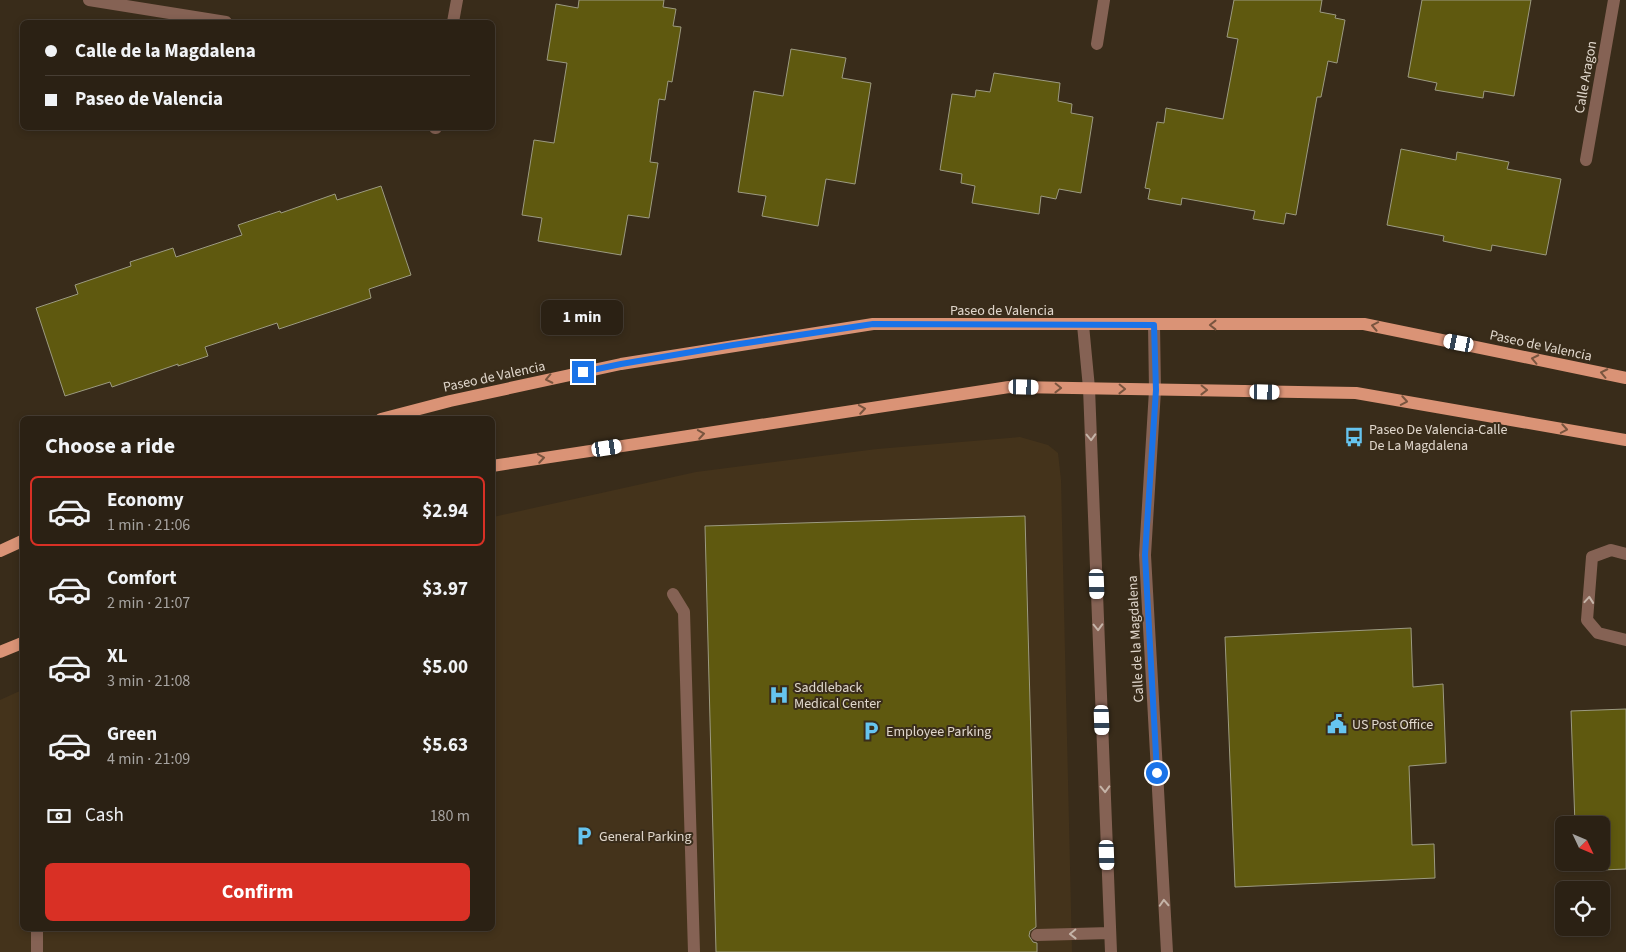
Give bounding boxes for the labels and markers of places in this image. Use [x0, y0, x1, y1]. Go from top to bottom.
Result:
place label: Paseo De Valencia-Calle De La Magdalena [1369, 420, 1507, 456]
bus stop icon: Paseo De Valencia-Calle De La Magdalena [1343, 426, 1365, 448]
place label: Saddleback Medical Center [794, 678, 881, 714]
hospital icon: Saddleback Medical Center [768, 684, 790, 706]
public building icon: US Post Office [1326, 713, 1348, 735]
place label: US Post Office [1352, 715, 1433, 735]
parking icon: Employee Parking [860, 720, 882, 742]
place label: Employee Parking [886, 722, 991, 742]
parking icon: General Parking [573, 825, 595, 847]
place label: General Parking [599, 827, 691, 847]

